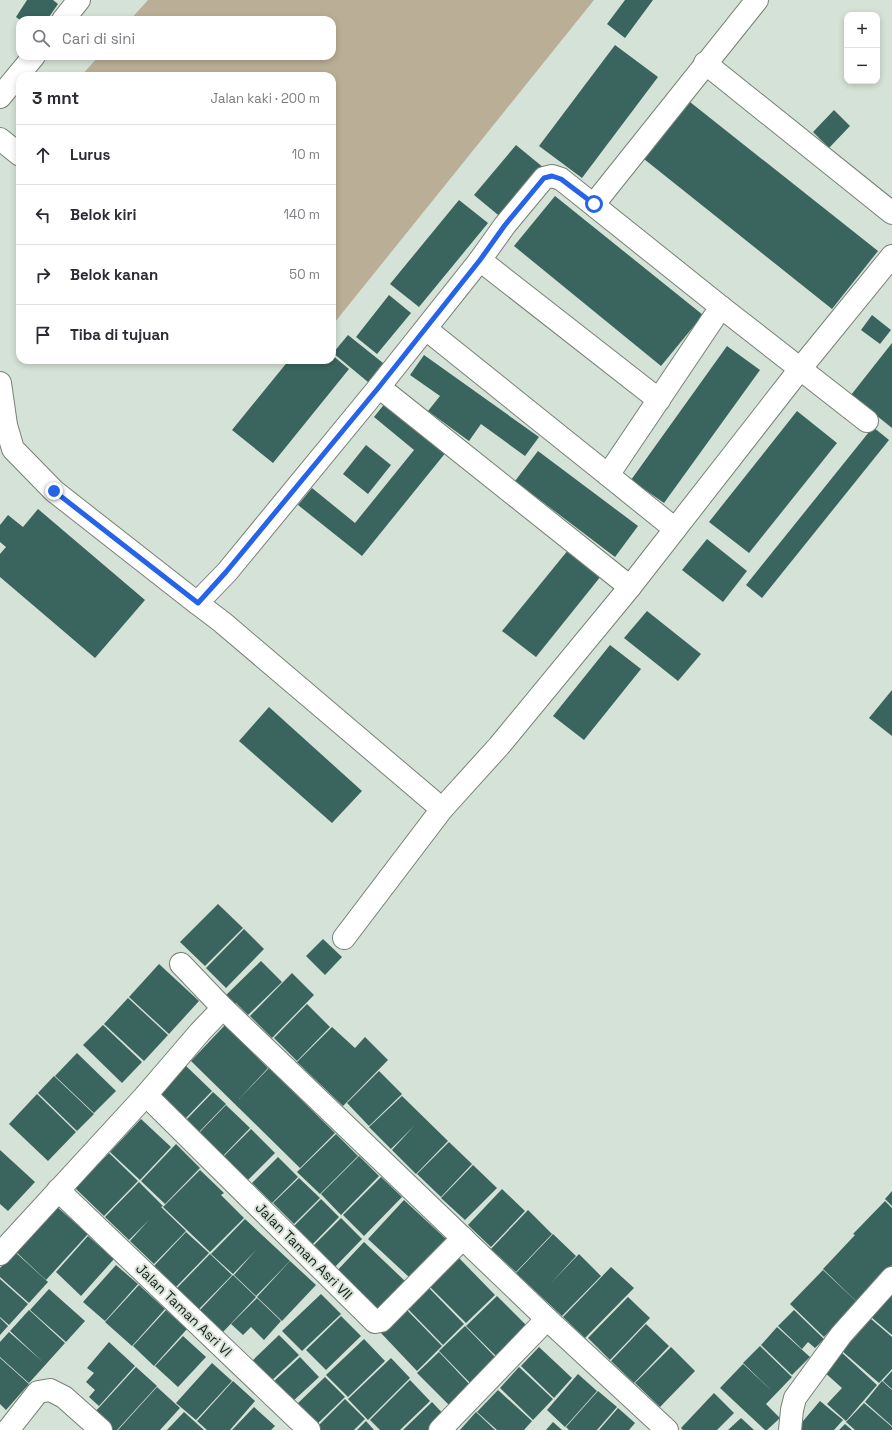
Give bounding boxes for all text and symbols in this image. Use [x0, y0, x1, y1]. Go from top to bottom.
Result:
map controls [844, 12, 880, 84]
button: + [844, 12, 880, 48]
search box [16, 16, 336, 60]
icon: search [30, 27, 52, 49]
text: Cari di sini [62, 29, 135, 48]
button: − [844, 48, 880, 84]
text: 3 mnt [32, 87, 79, 109]
text: Jalan kaki · 200 m [211, 90, 320, 107]
icon: ahead [32, 144, 54, 166]
text: Lurus [70, 145, 110, 164]
text: 10 m [292, 146, 320, 163]
route start [585, 195, 603, 213]
icon: left [32, 204, 54, 226]
text: Belok kiri [70, 205, 136, 224]
text: 140 m [284, 206, 320, 223]
icon: right [32, 264, 54, 286]
text: Belok kanan [70, 265, 158, 284]
text: 50 m [289, 266, 320, 283]
icon: arrive [32, 324, 54, 346]
text: Tiba di tujuan [70, 325, 169, 344]
route end [45, 482, 63, 500]
street label: Jalan Taman Asri VII [252, 1199, 356, 1303]
street label: Jalan Taman Asri VI [132, 1259, 236, 1361]

